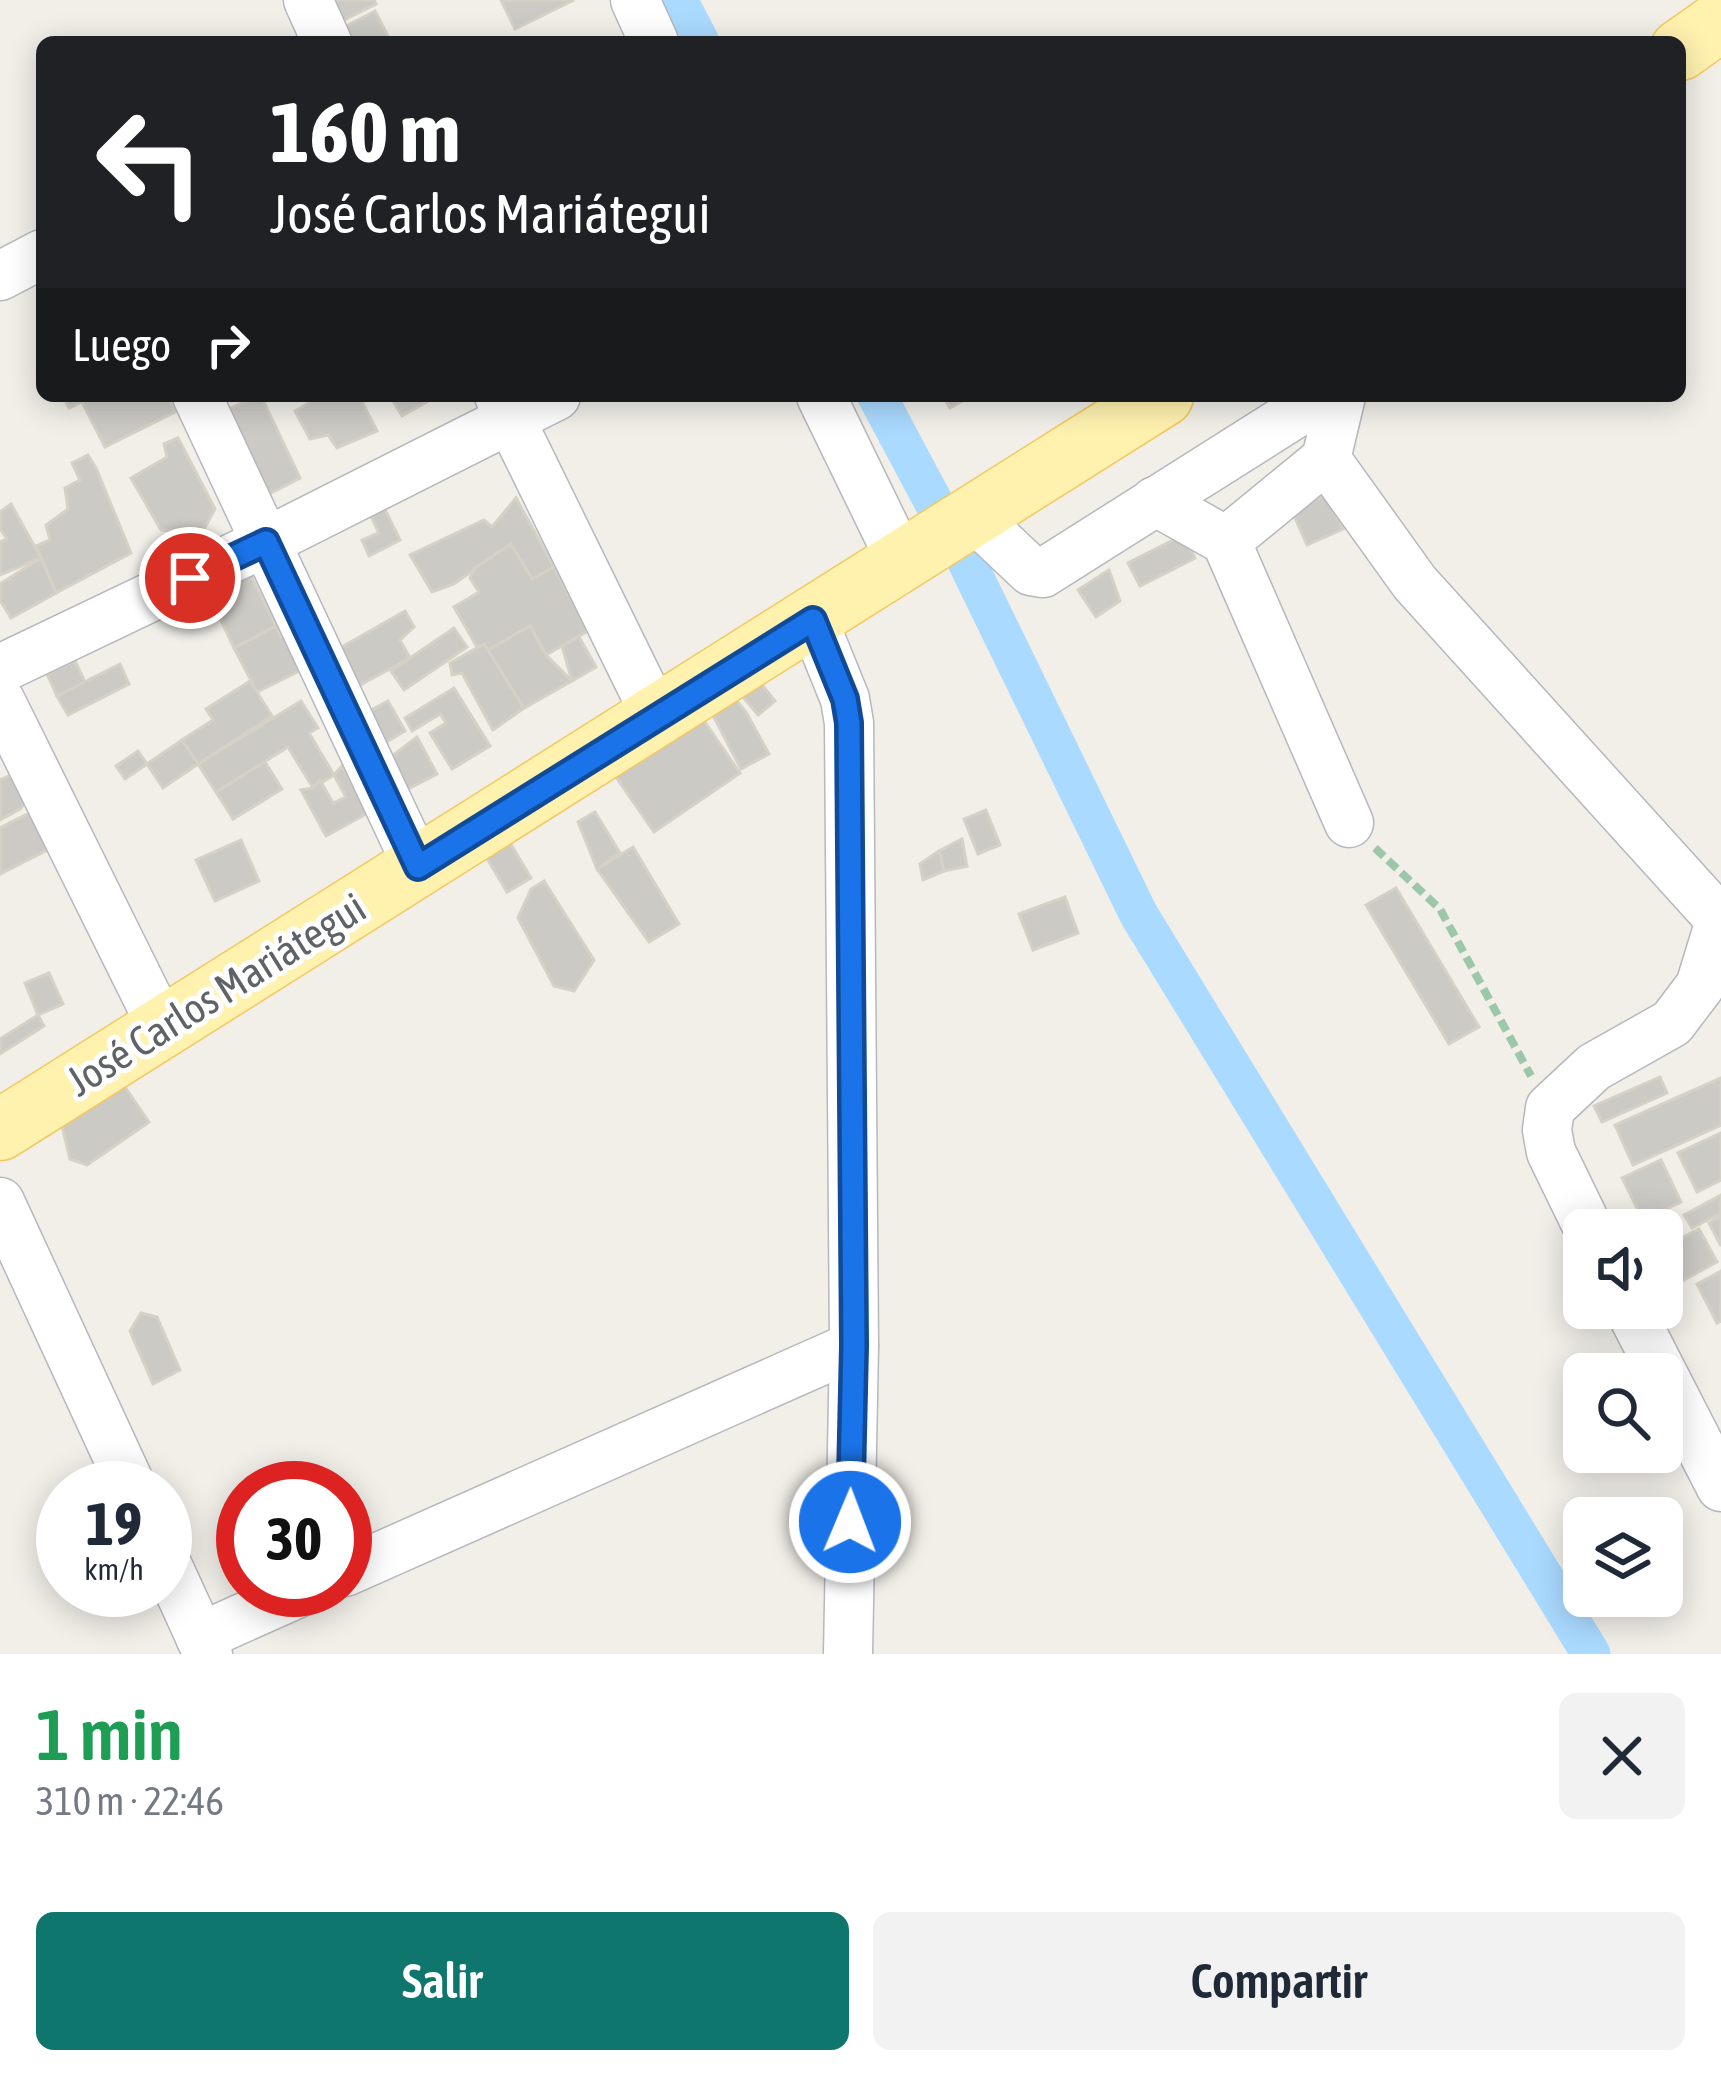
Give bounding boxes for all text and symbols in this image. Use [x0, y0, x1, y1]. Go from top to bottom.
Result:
icon: left [72, 84, 228, 240]
text: 160 m [270, 84, 460, 180]
text: José Carlos Mariátegui [270, 183, 711, 244]
icon: right [195, 312, 261, 378]
text: Luego [72, 319, 171, 371]
pin [139, 527, 241, 629]
icon: arrive [157, 545, 223, 611]
street label: José Carlos Mariátegui [58, 883, 374, 1105]
map controls [1563, 1209, 1683, 1617]
button: sound [1563, 1209, 1683, 1329]
button: search [1563, 1353, 1683, 1473]
position arrow [787, 1459, 913, 1585]
speed limit sign: 30 [216, 1461, 372, 1617]
text: 19 [86, 1489, 142, 1558]
button: layers [1563, 1497, 1683, 1617]
text: km/h [84, 1552, 144, 1586]
text: 1 min [36, 1693, 183, 1775]
button: close [1559, 1693, 1685, 1819]
text: 310 m · 22:46 [36, 1779, 224, 1823]
button: Salir [36, 1912, 849, 2050]
button: Compartir [873, 1912, 1685, 2050]

